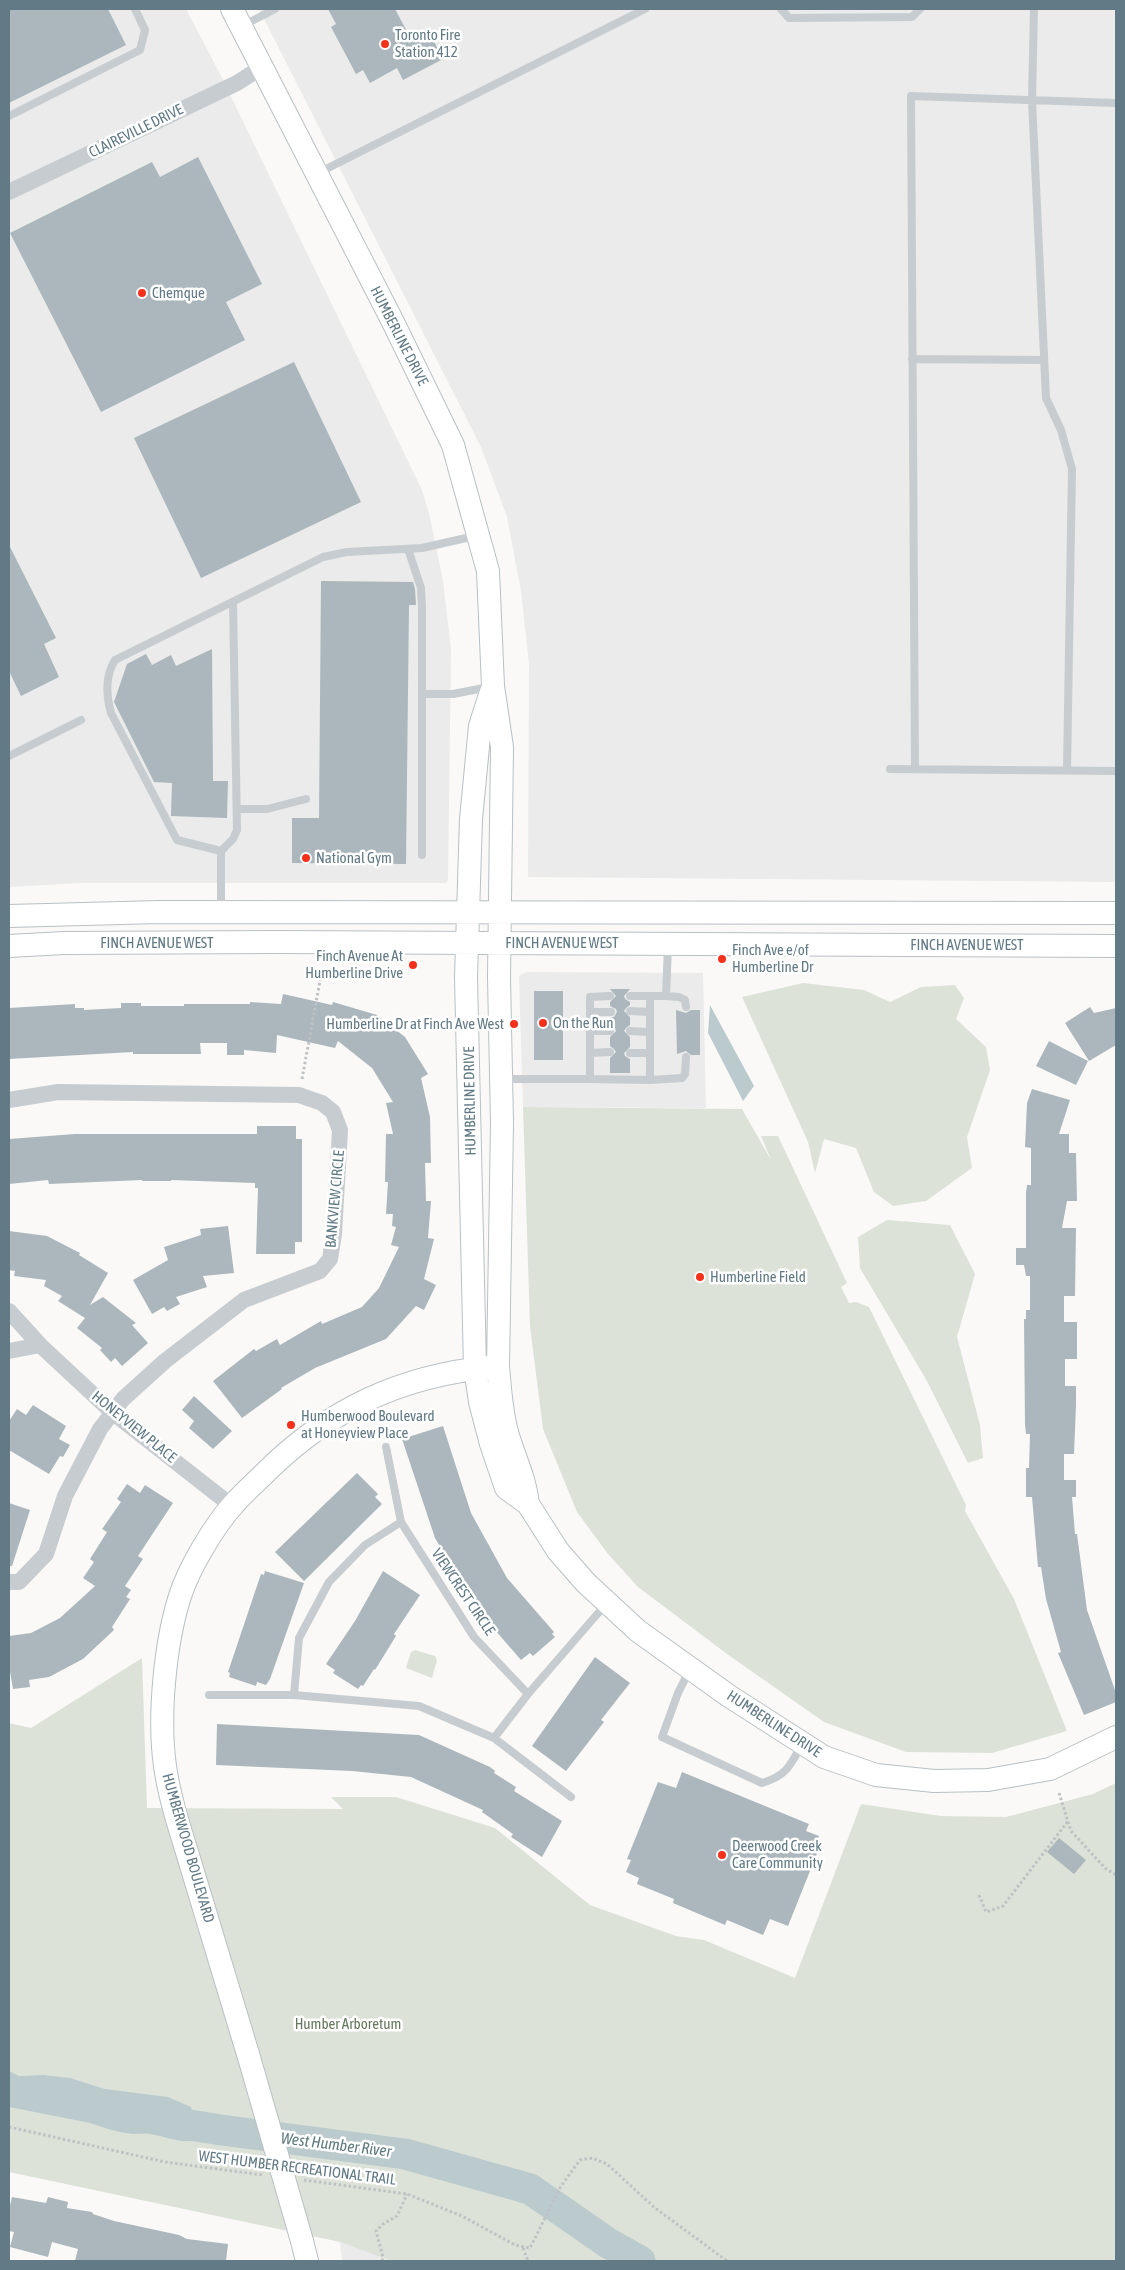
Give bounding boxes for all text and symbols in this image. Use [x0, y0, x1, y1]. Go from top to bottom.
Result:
place label: Toronto Fire Station 412 [395, 26, 460, 61]
marker: Toronto Fire Station 412 [379, 38, 391, 50]
street label: CLAIREVILLE DRIVE [86, 100, 186, 162]
street label: HUMBERLINE DRIVE [366, 283, 432, 389]
place label: Chemque [152, 284, 205, 302]
marker: Chemque [136, 287, 148, 299]
place label: National Gym [316, 849, 392, 867]
marker: National Gym [300, 852, 312, 864]
street label: FINCH AVENUE WEST [100, 934, 214, 952]
street label: FINCH AVENUE WEST [505, 934, 619, 952]
street label: FINCH AVENUE WEST [910, 936, 1024, 954]
place label: Finch Ave e/of Humberline Dr [732, 941, 813, 976]
place label: Finch Avenue At Humberline Drive [305, 947, 403, 982]
marker: Finch Ave e/of Humberline Dr [716, 953, 728, 965]
marker: Finch Avenue At Humberline Drive [407, 959, 419, 971]
place label: On the Run [553, 1014, 614, 1032]
place label: Humberline Dr at Finch Ave West [326, 1015, 504, 1033]
marker: On the Run [537, 1017, 549, 1029]
marker: Humberline Dr at Finch Ave West [508, 1018, 520, 1030]
street label: HUMBERLINE DRIVE [460, 1046, 480, 1156]
street label: BANKVIEW CIRCLE [322, 1149, 348, 1249]
place label: Humberline Field [710, 1268, 806, 1286]
marker: Humberline Field [694, 1271, 706, 1283]
street label: HONEYVIEW PLACE [88, 1387, 180, 1467]
place label: Humberwood Boulevard at Honeyview Place [301, 1407, 435, 1442]
marker: Humberwood Boulevard at Honeyview Place [285, 1419, 297, 1431]
street label: VIEWCREST CIRCLE [427, 1545, 499, 1639]
street label: HUMBERLINE DRIVE [723, 1687, 825, 1761]
street label: HUMBERWOOD BOULEVARD [158, 1771, 218, 1925]
place label: Deerwood Creek Care Community [732, 1837, 823, 1872]
marker: Deerwood Creek Care Community [716, 1849, 728, 1861]
park label: Humber Arboretum [295, 2015, 401, 2033]
water label: West Humber River [280, 2129, 392, 2161]
street label: WEST HUMBER RECREATIONAL TRAIL [197, 2147, 397, 2189]

